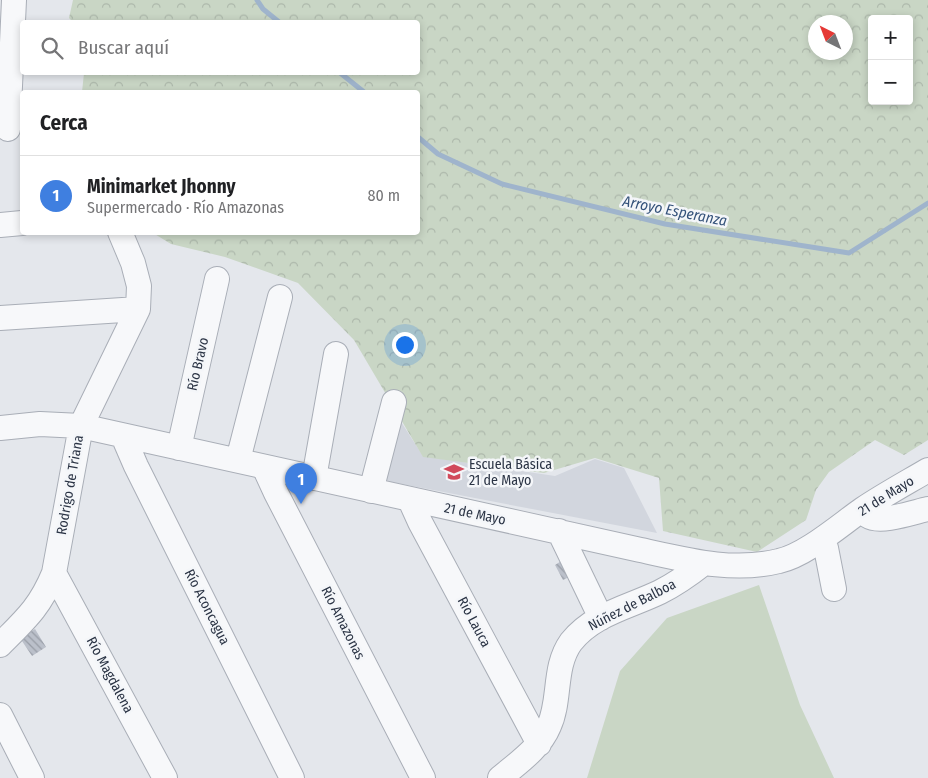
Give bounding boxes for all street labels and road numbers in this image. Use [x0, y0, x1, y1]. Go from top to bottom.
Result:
street label: Río Bravo [184, 336, 212, 392]
street label: Rodrigo de Triana [53, 434, 87, 536]
street label: 21 de Mayo [855, 472, 917, 520]
street label: 21 de Mayo [443, 499, 507, 529]
street label: Río Aconcagua [181, 566, 233, 648]
street label: Núñez de Balboa [585, 576, 679, 634]
street label: Río Amazonas [317, 584, 369, 662]
street label: Río Lauca [454, 594, 494, 650]
street label: Río Magdalena [83, 634, 137, 716]

